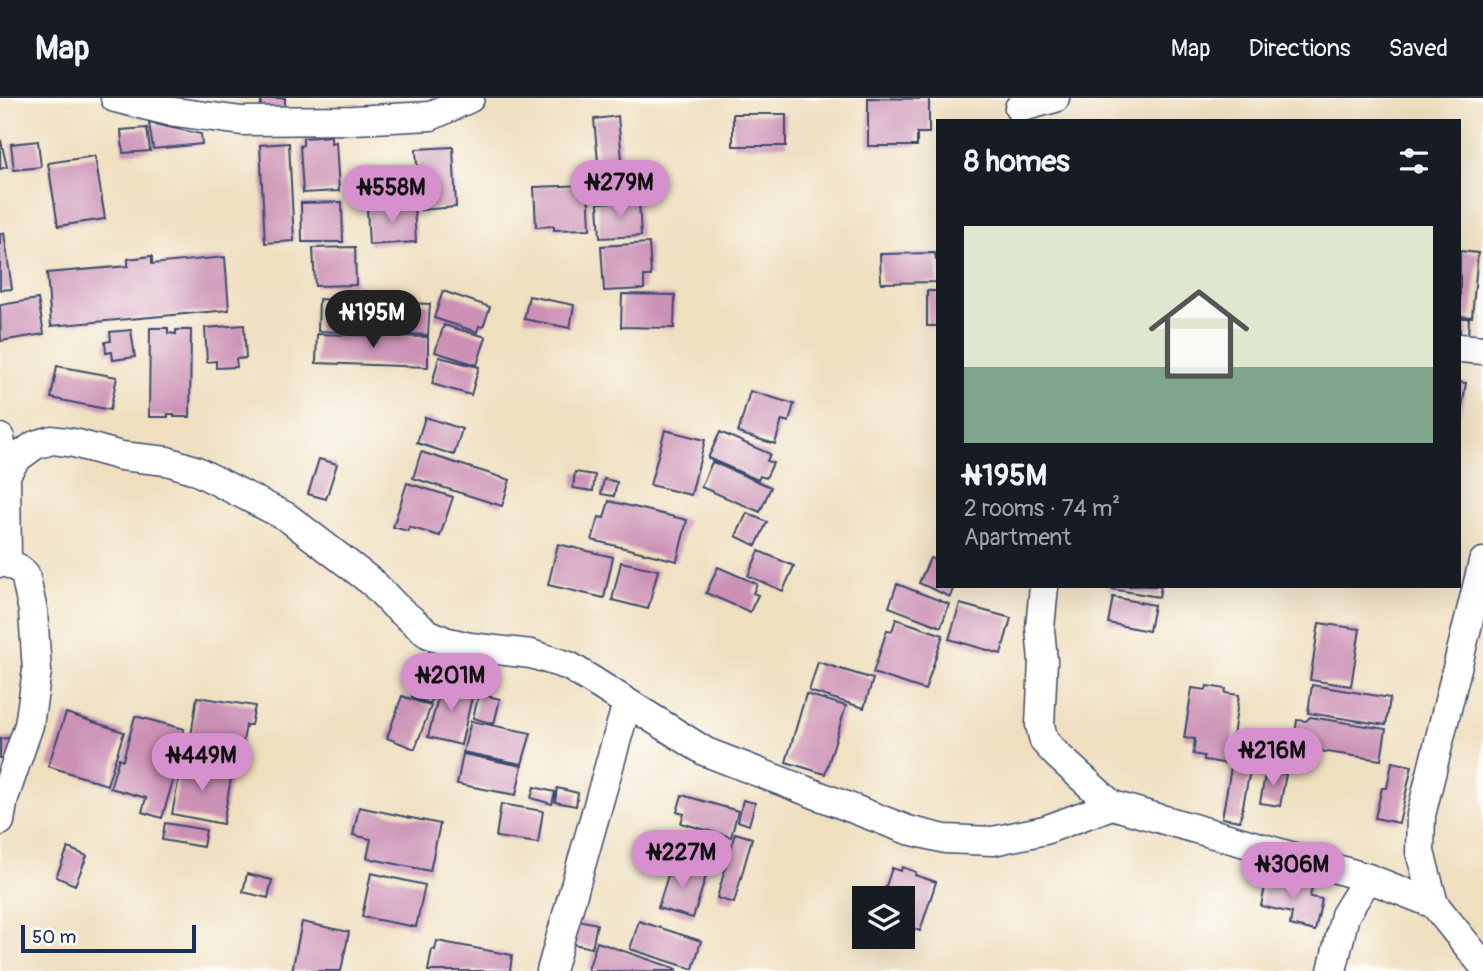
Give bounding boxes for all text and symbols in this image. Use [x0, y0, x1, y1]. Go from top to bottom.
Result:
text: Map [35, 28, 90, 69]
text: Map [1171, 34, 1211, 63]
text: Directions [1249, 34, 1350, 63]
text: Saved [1388, 34, 1448, 63]
icon: filters [1395, 142, 1433, 180]
text: 8 homes [964, 143, 1070, 180]
pin: ₦279M [571, 160, 669, 220]
pin: ₦558M [343, 166, 441, 225]
text: ₦279M [586, 168, 654, 197]
text: ₦558M [359, 173, 425, 202]
icon: home [1136, 271, 1262, 397]
pin: ₦195M [324, 290, 422, 350]
text: ₦195M [341, 298, 405, 327]
text: ₦195M [964, 457, 1047, 494]
text: 2 rooms · 74 m² [964, 494, 1120, 523]
text: Apartment [964, 523, 1071, 552]
pin: ₦201M [402, 654, 500, 713]
text: ₦201M [417, 661, 485, 690]
pin: ₦216M [1224, 728, 1322, 788]
pin: ₦449M [153, 734, 251, 793]
text: ₦216M [1240, 736, 1306, 765]
text: ₦449M [168, 741, 236, 770]
pin: ₦227M [633, 830, 731, 890]
text: ₦227M [648, 838, 716, 867]
pin: ₦306M [1244, 842, 1342, 902]
text: ₦306M [1257, 850, 1329, 879]
map controls [852, 886, 915, 949]
button: layers [852, 886, 915, 949]
scale bar [21, 922, 196, 954]
text: 50 m [32, 925, 76, 949]

